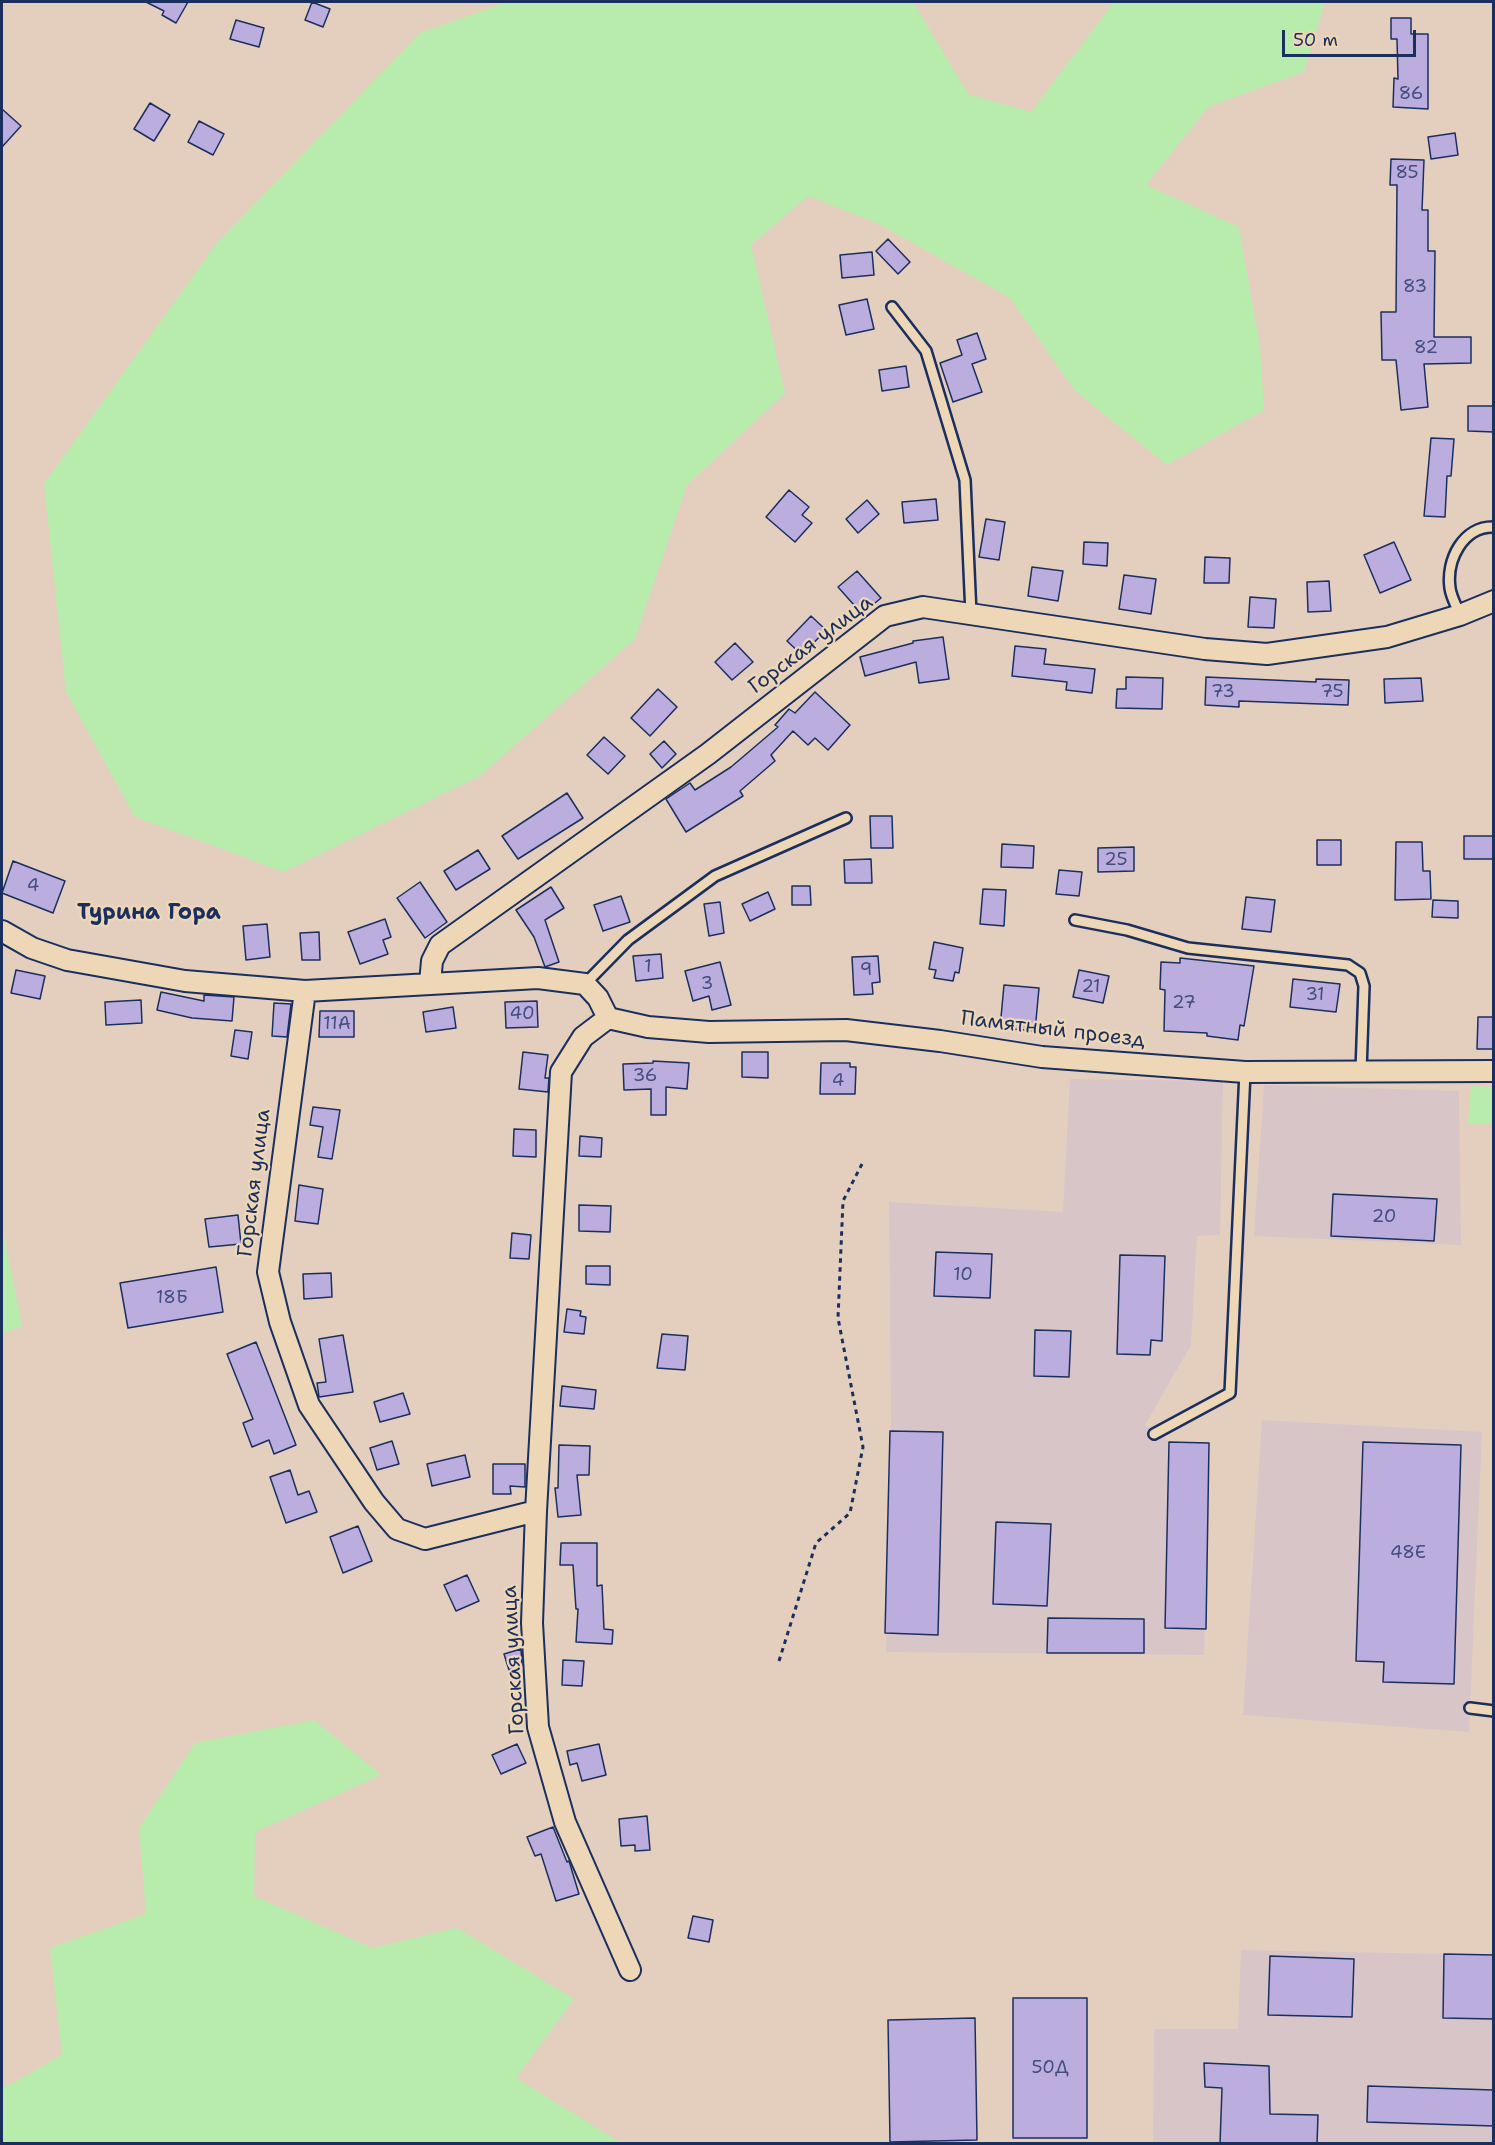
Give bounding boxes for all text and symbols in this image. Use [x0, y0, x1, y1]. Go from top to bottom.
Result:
scale bar [1285, 18, 1418, 56]
text: 50 m [1293, 28, 1338, 52]
house number: 86 [1399, 83, 1423, 105]
house number: 85 [1395, 162, 1419, 184]
house number: 83 [1403, 276, 1427, 298]
house number: 82 [1414, 337, 1438, 359]
street label: Горская улица [744, 590, 878, 700]
house number: 73 [1211, 681, 1235, 703]
house number: 75 [1321, 681, 1343, 703]
house number: 25 [1104, 849, 1128, 871]
house number: 4 [27, 875, 39, 897]
district label: Турина Гора [77, 900, 221, 926]
house number: 1 [644, 956, 652, 978]
house number: 9 [860, 959, 872, 981]
house number: 3 [701, 973, 713, 995]
house number: 21 [1081, 976, 1101, 998]
house number: 31 [1305, 984, 1325, 1006]
house number: 27 [1172, 992, 1196, 1014]
house number: 40 [509, 1003, 535, 1025]
street label: Памятный проезд [959, 1006, 1147, 1054]
house number: 11А [323, 1013, 351, 1035]
house number: 36 [633, 1065, 657, 1087]
house number: 4 [832, 1070, 844, 1092]
street label: Горская улица [233, 1107, 277, 1259]
house number: 20 [1372, 1206, 1396, 1228]
house number: 10 [953, 1264, 973, 1286]
house number: 18Б [156, 1287, 188, 1309]
house number: 48Е [1390, 1542, 1426, 1564]
street label: Горская улица [498, 1585, 530, 1735]
house number: 50Д [1032, 2057, 1068, 2079]

